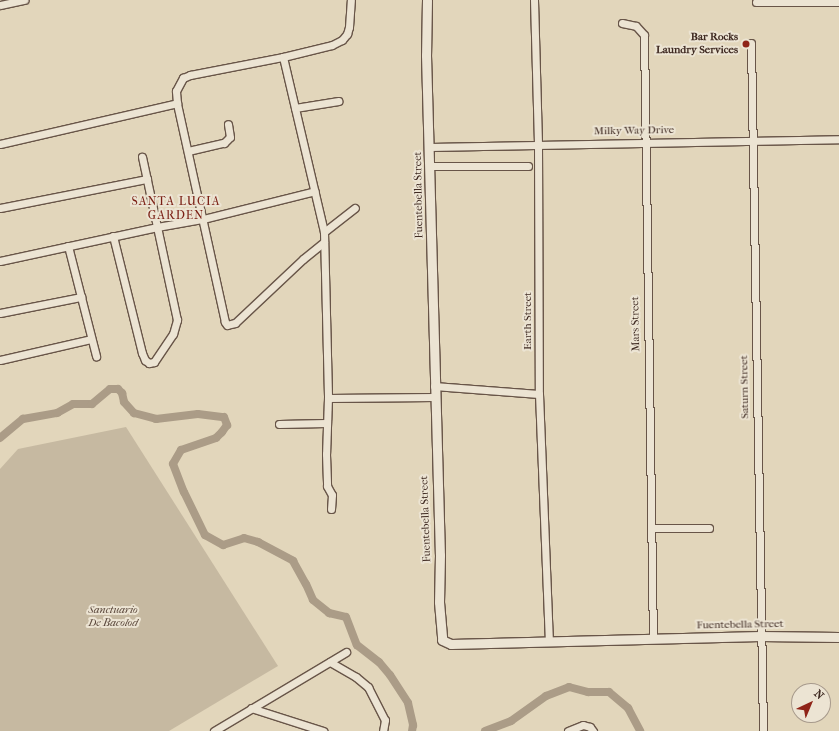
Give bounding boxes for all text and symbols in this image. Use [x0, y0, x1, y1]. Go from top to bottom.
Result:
place label: Bar Rocks Laundry Services [656, 31, 738, 57]
marker: Bar Rocks Laundry Services [741, 39, 751, 49]
street label: Milky Way Drive [594, 124, 674, 138]
street label: Fuentebella Street [412, 151, 426, 239]
district label: SANTA LUCIA GARDEN [131, 195, 221, 223]
street label: Earth Street [521, 292, 535, 350]
street label: Mars Street [629, 296, 643, 352]
street label: Saturn Street [738, 355, 752, 419]
street label: Fuentebella Street [418, 475, 434, 563]
park label: Sanctuario De Bacolod [88, 604, 138, 630]
street label: Fuentebella Street [696, 618, 784, 632]
north arrow [791, 683, 831, 723]
text: N [811, 687, 827, 702]

